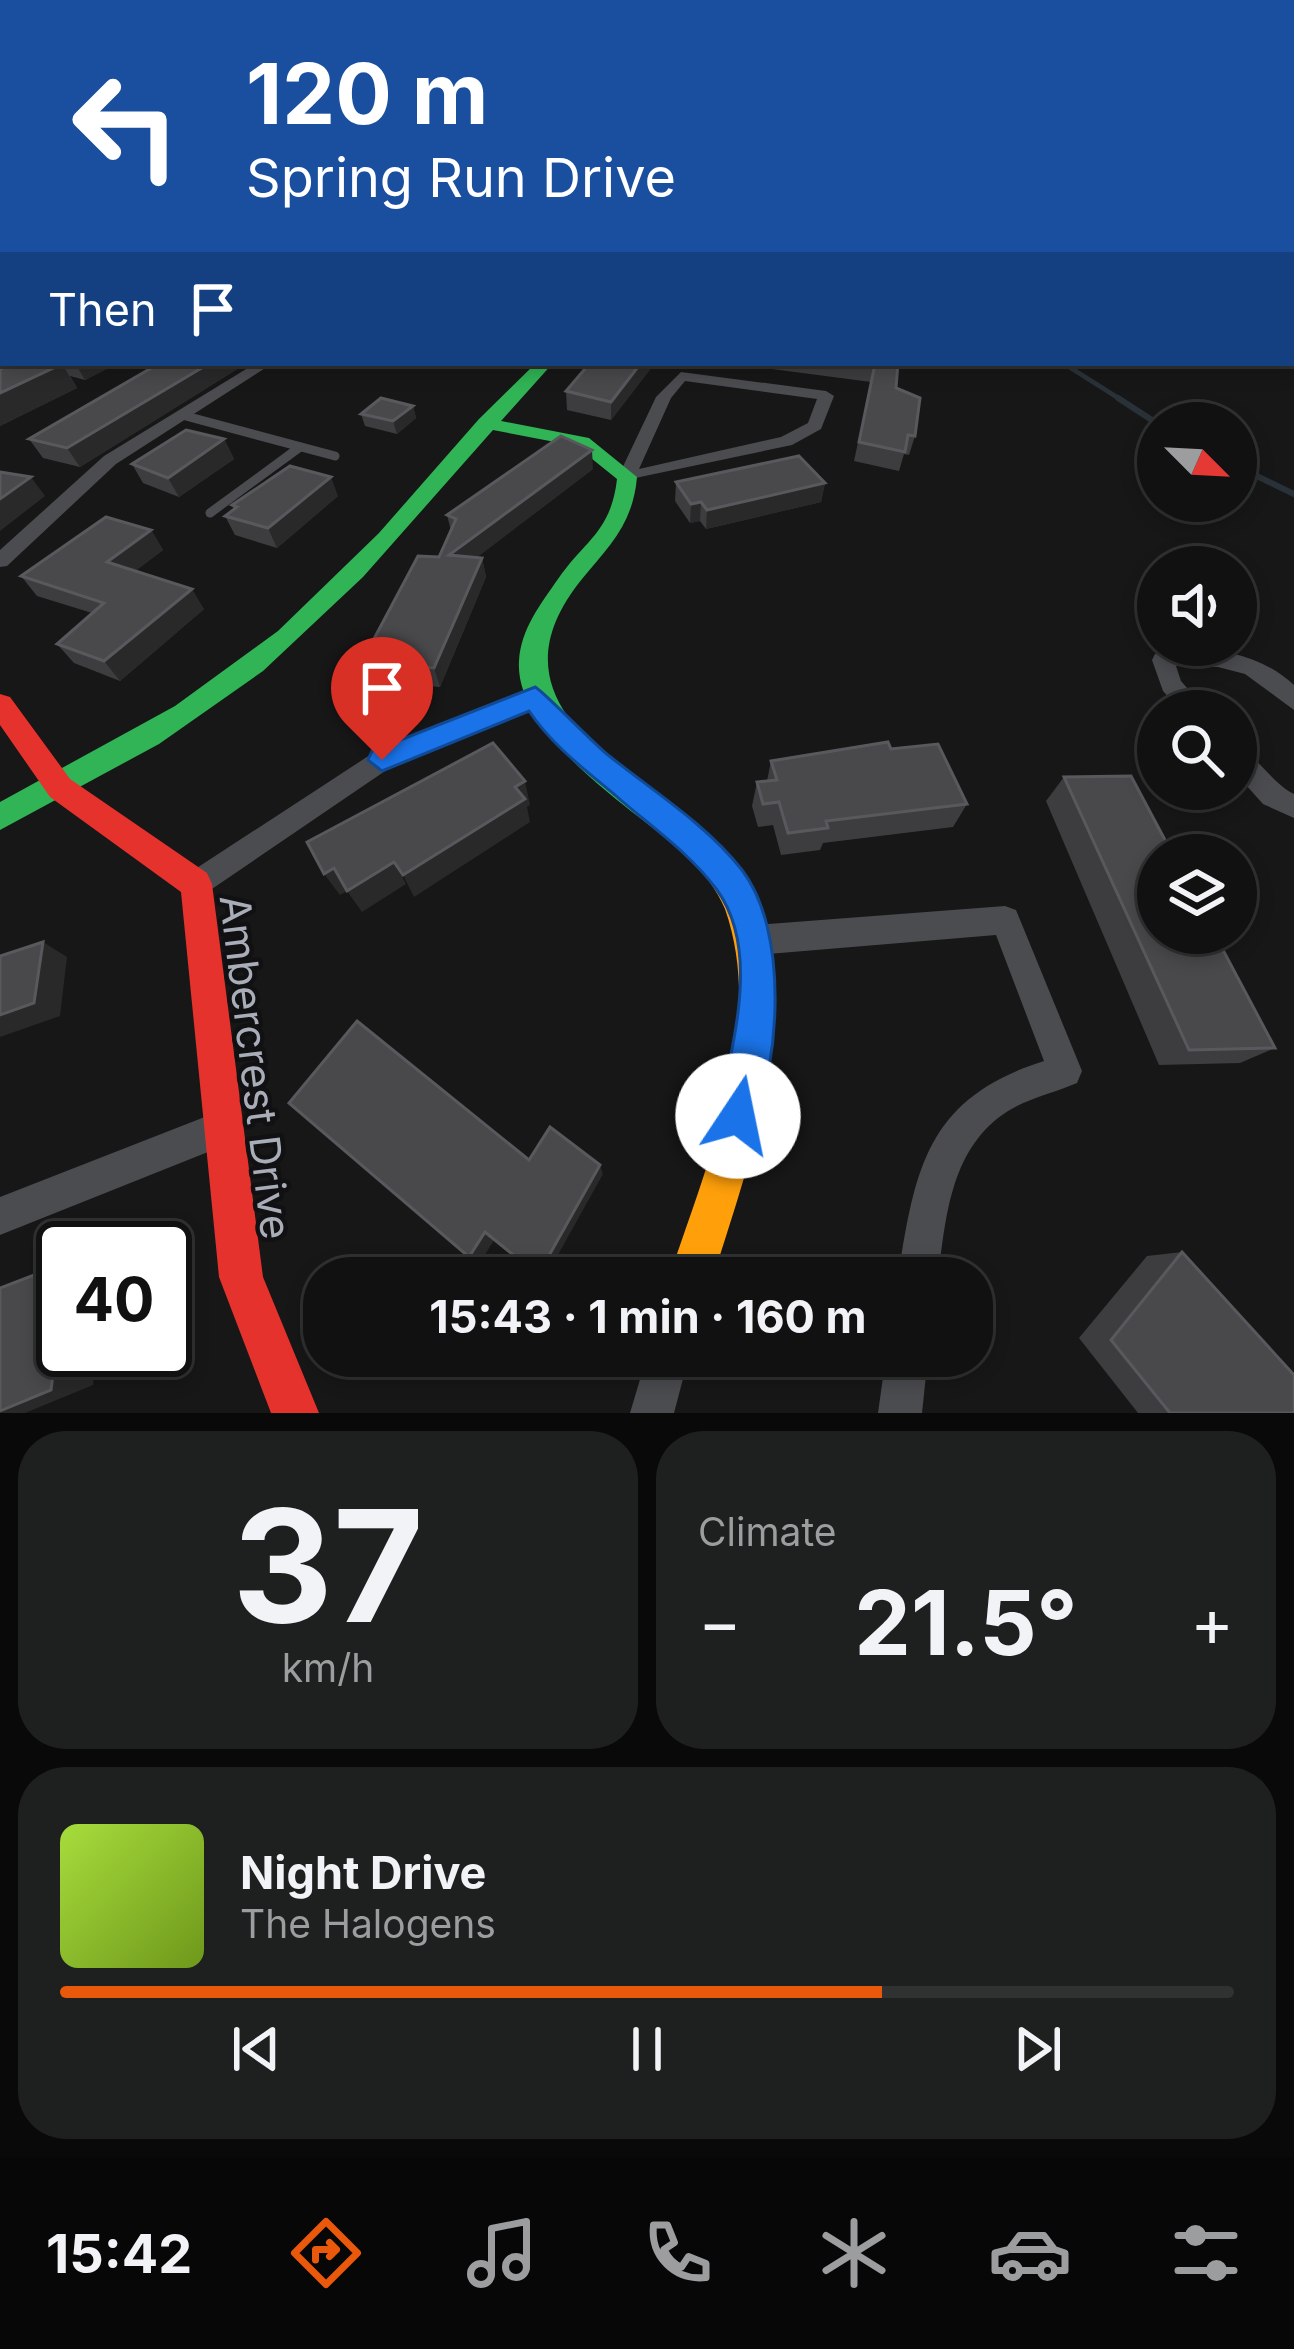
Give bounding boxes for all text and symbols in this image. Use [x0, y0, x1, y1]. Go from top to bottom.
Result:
text: 120 m [246, 43, 488, 144]
icon: left [48, 48, 204, 204]
text: Spring Run Drive [246, 145, 676, 210]
icon: arrive [180, 276, 246, 342]
text: Then [48, 282, 156, 337]
north arrow [1137, 402, 1257, 522]
map controls [1137, 402, 1257, 954]
button: sound [1137, 546, 1257, 666]
pin [331, 637, 433, 760]
icon: arrive [349, 655, 415, 721]
button: search [1137, 690, 1257, 810]
button: layers [1137, 834, 1257, 954]
street label: Ambercrest Drive [210, 892, 302, 1242]
position arrow [675, 1053, 801, 1179]
speed limit sign: 40 [36, 1221, 192, 1377]
text: 15:43 · 1 min · 160 m [429, 1289, 867, 1344]
text: 37 [232, 1471, 424, 1660]
text: Climate [698, 1508, 837, 1555]
text: 21.5° [854, 1568, 1078, 1677]
text: − [698, 1582, 742, 1662]
text: + [1190, 1582, 1234, 1662]
text: km/h [282, 1644, 374, 1691]
text: Night Drive [240, 1845, 486, 1900]
text: The Halogens [240, 1900, 496, 1947]
icon: previous [223, 2016, 289, 2082]
icon: pause [614, 2016, 680, 2082]
icon: next [1005, 2016, 1071, 2082]
icon: directions [284, 2211, 368, 2295]
icon: music [460, 2211, 544, 2295]
icon: phone [636, 2211, 720, 2295]
icon: climate [812, 2211, 896, 2295]
icon: car [988, 2211, 1072, 2295]
icon: filters [1164, 2211, 1248, 2295]
text: 15:42 [46, 2221, 192, 2286]

